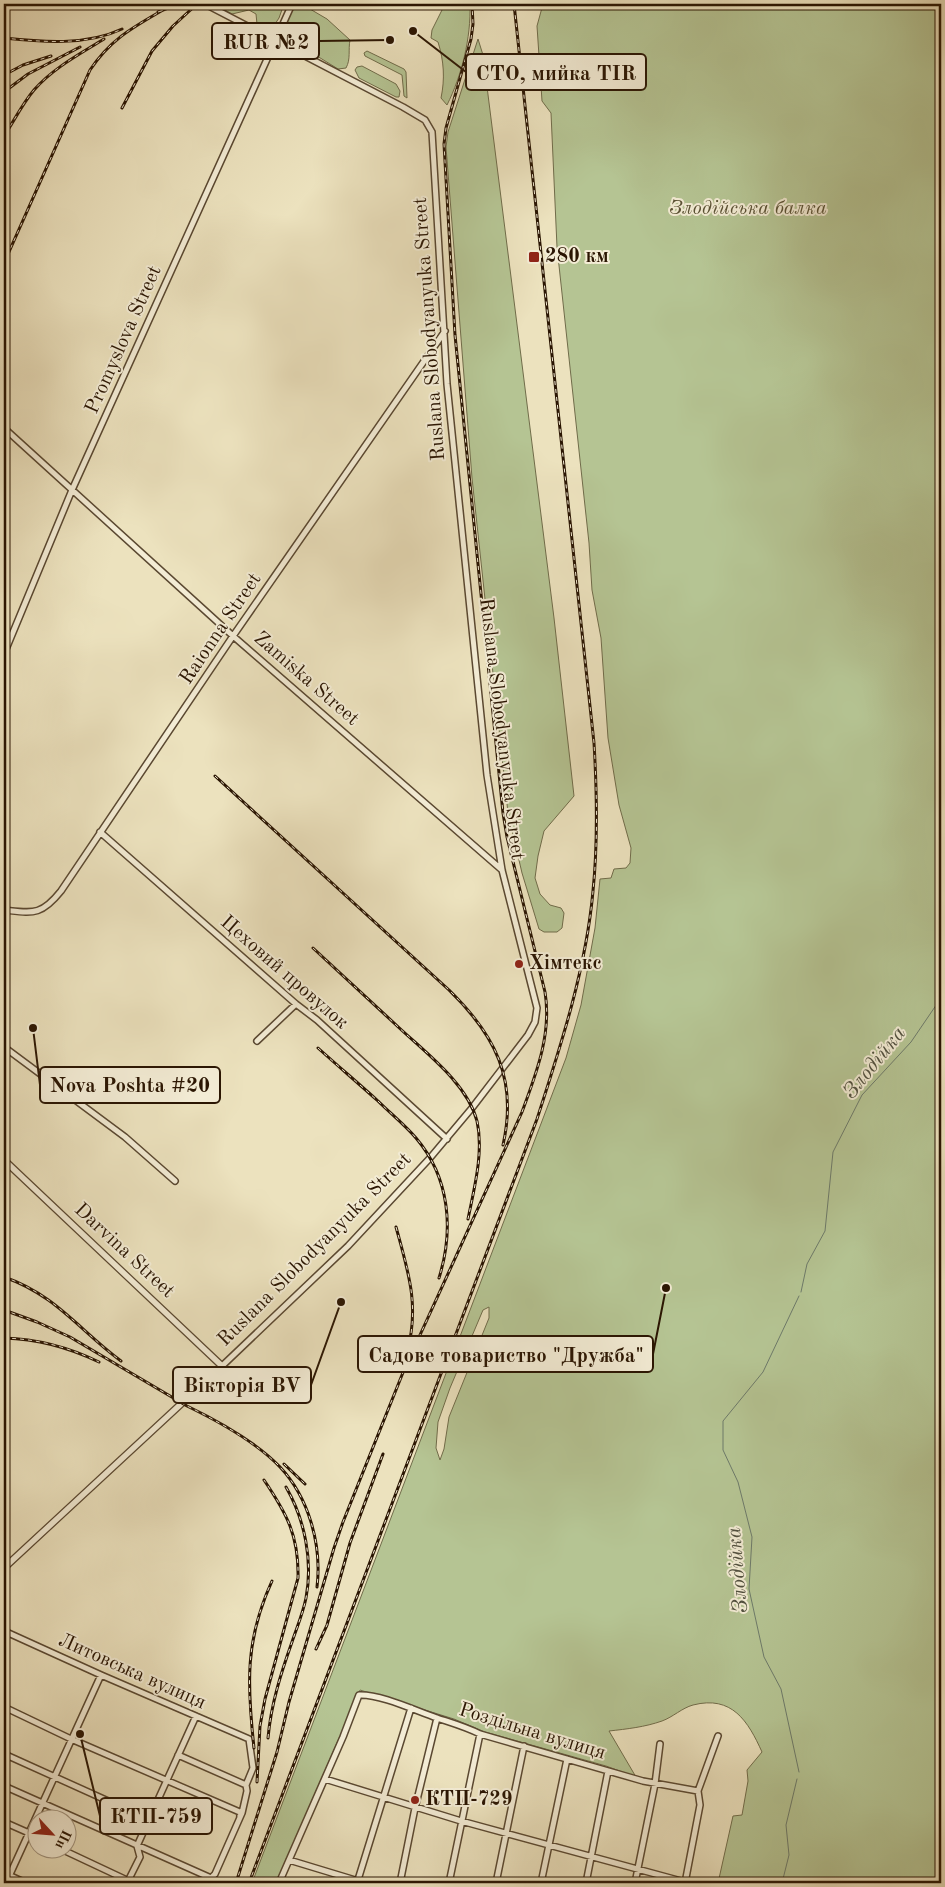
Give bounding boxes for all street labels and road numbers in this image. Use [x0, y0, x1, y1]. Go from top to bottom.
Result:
street label: Ruslana Slobodyanyuka Street [411, 196, 449, 462]
street label: Promyslova Street [82, 263, 166, 417]
street label: Raionna Street [176, 570, 266, 688]
street label: Ruslana Slobodyanyuka Street [475, 597, 527, 861]
street label: Zamiska Street [250, 628, 362, 730]
street label: Цеховий провулок [216, 912, 352, 1034]
street label: Ruslana Slobodyanyuka Street [214, 1149, 416, 1351]
street label: Darvina Street [70, 1200, 178, 1302]
street label: Литовська вулиця [55, 1631, 209, 1713]
street label: Роздільна вулиця [456, 1700, 608, 1764]

